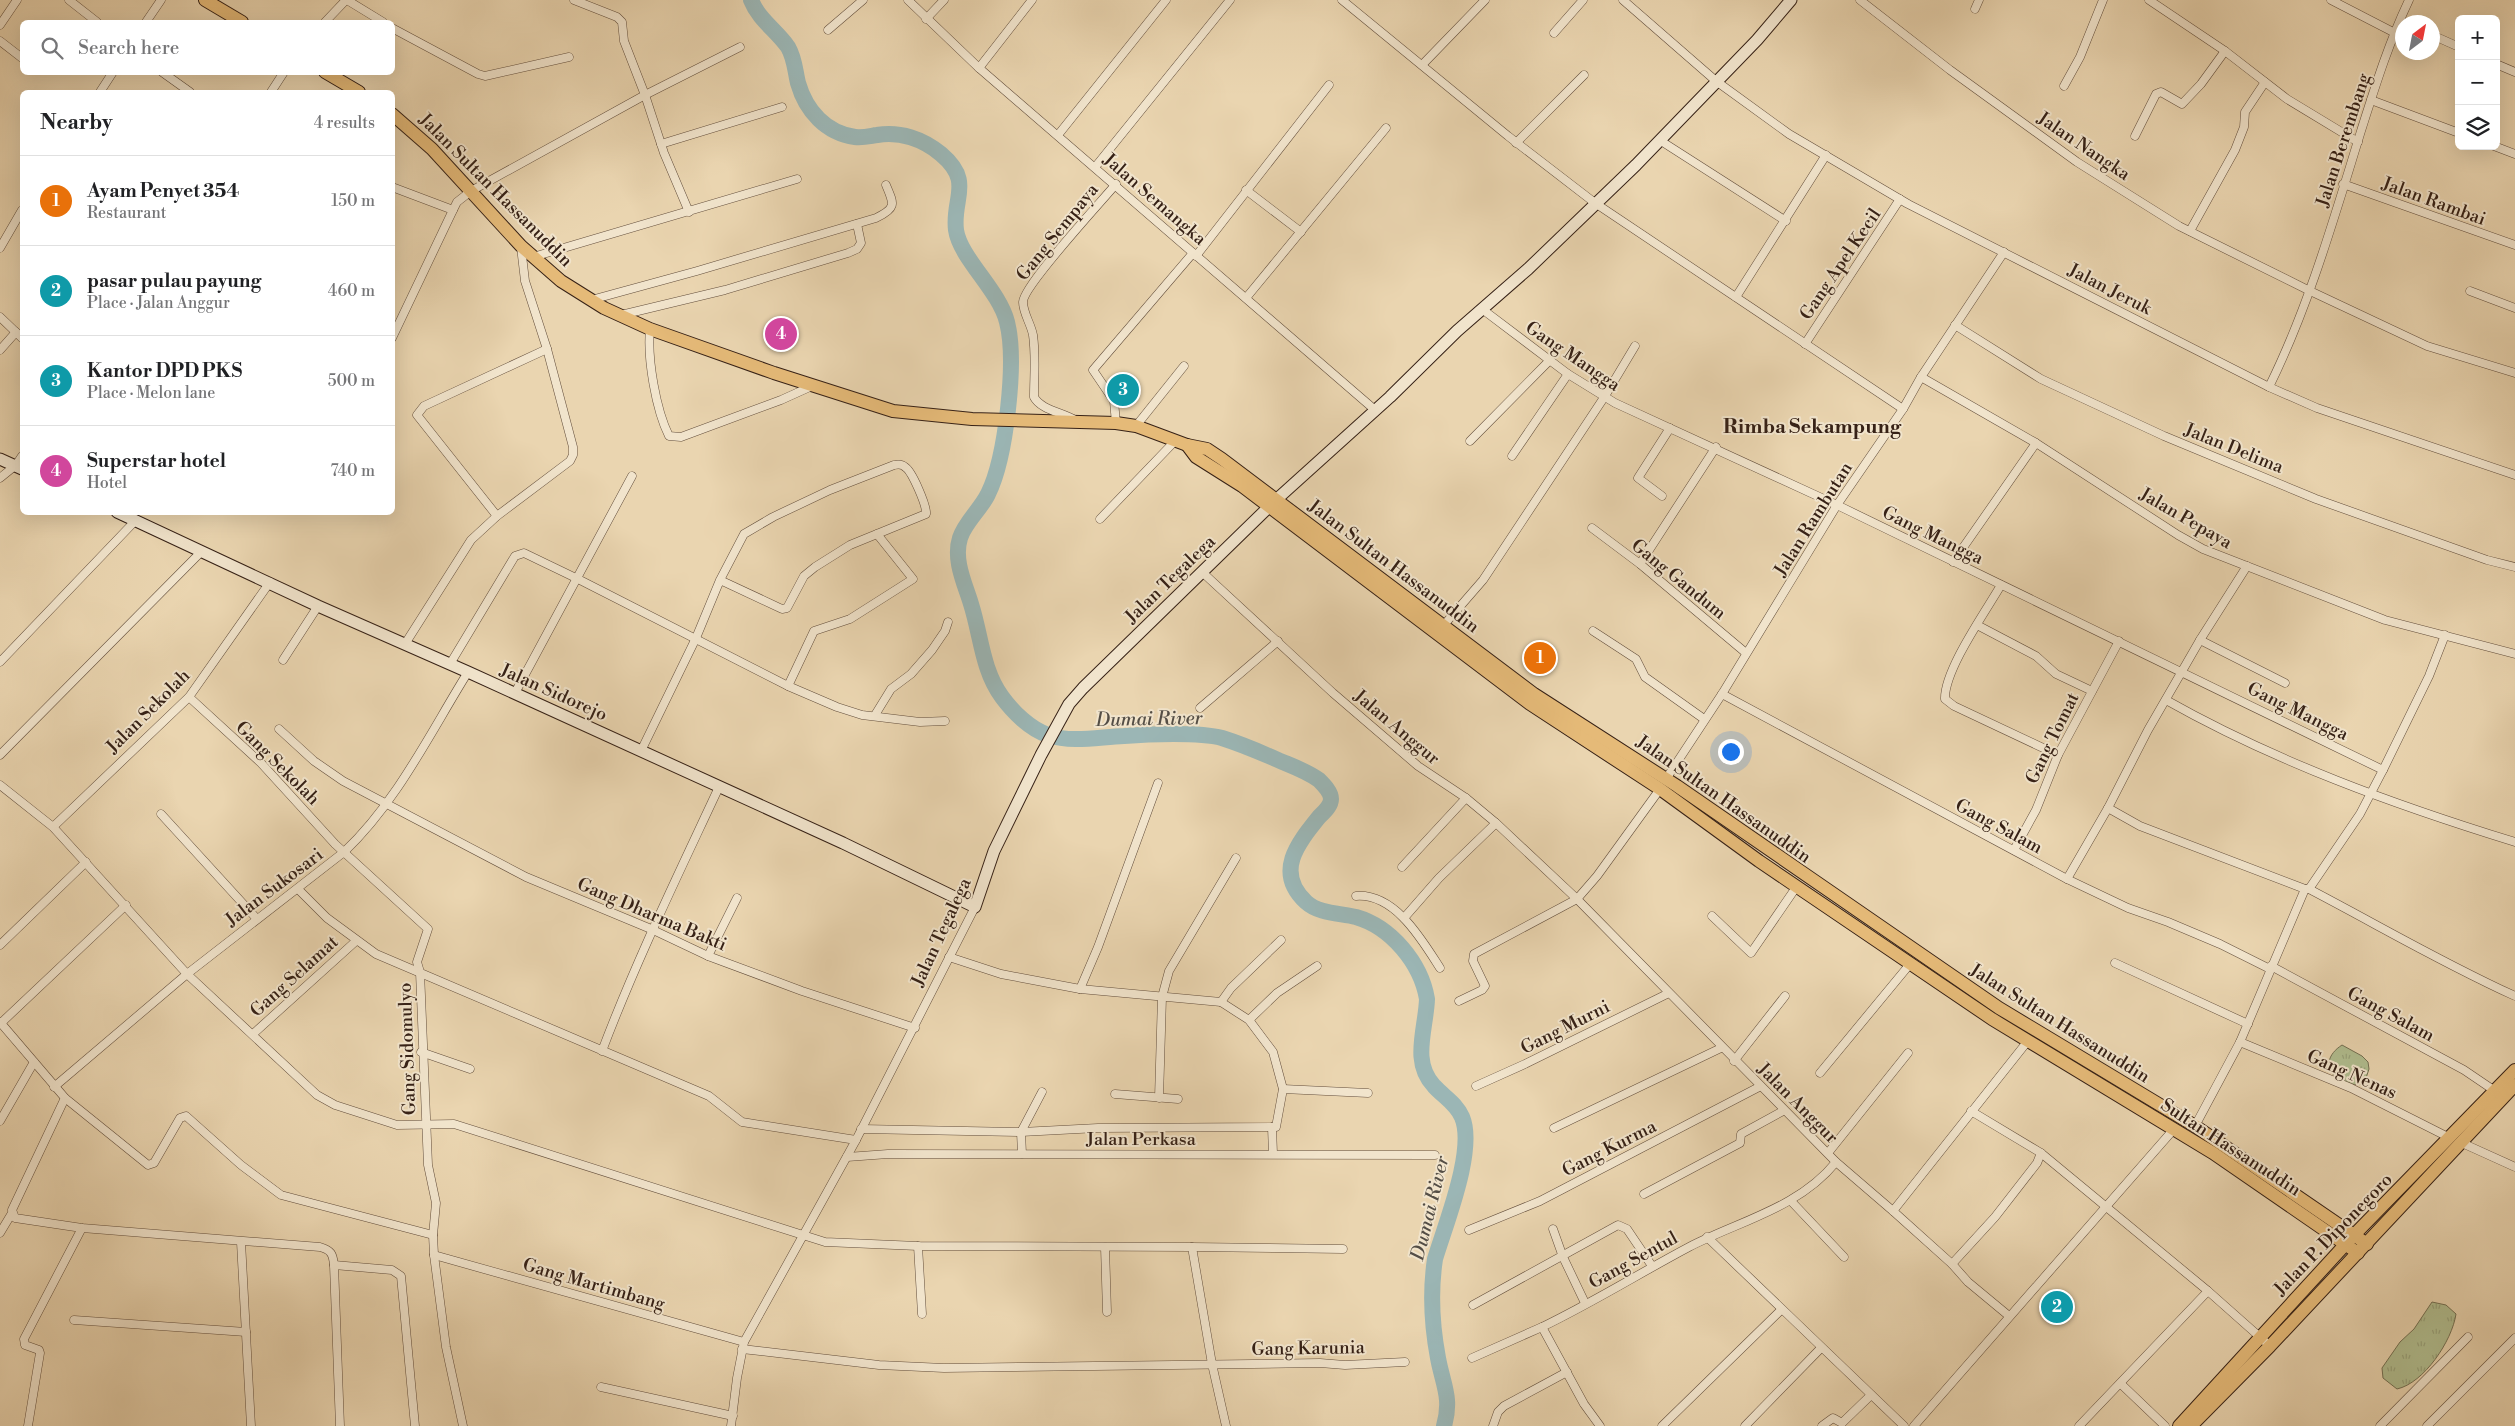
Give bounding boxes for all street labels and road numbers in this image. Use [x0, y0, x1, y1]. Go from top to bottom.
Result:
street label: Jalan Berembang [2311, 70, 2376, 211]
street label: Jalan Nangka [2032, 106, 2135, 186]
street label: Jalan Sultan Hassanuddin [413, 108, 578, 272]
street label: Jalan Semangka [1098, 148, 1212, 251]
street label: Jalan Rambai [2378, 172, 2489, 231]
street label: Gang Sempaya [1011, 178, 1104, 286]
street label: Gang Apel Kecil [1795, 204, 1887, 324]
street label: Jalan Jeruk [2063, 258, 2157, 321]
street label: Gang Mangga [1521, 316, 1625, 397]
street label: Jalan Delima [2180, 418, 2288, 479]
street label: Jalan Rambutan [1769, 458, 1858, 581]
street label: Jalan Pepaya [2135, 482, 2237, 555]
street label: Jalan Sultan Hassanuddin [1303, 494, 1484, 638]
street label: Gang Mangga [1878, 501, 1988, 570]
street label: Jalan Tegalega [1120, 530, 1221, 629]
street label: Gang Gandum [1627, 534, 1731, 625]
street label: Jalan Sidorejo [496, 658, 611, 726]
street label: Jalan Sekolah [101, 664, 195, 759]
street label: Gang Mangga [2243, 677, 2353, 746]
street label: Jalan Anggur [1348, 684, 1445, 770]
street label: Gang Tomat [2021, 688, 2085, 788]
street label: Gang Sekolah [231, 716, 325, 811]
street label: Jalan Sultan Hassanuddin [1631, 730, 1816, 869]
street label: Gang Salam [1951, 794, 2047, 859]
street label: Jalan Sukosari [220, 843, 328, 932]
street label: Gang Dharma Bakti [574, 873, 730, 956]
street label: Jalan Tegalega [906, 874, 977, 991]
street label: Gang Selamat [245, 930, 344, 1022]
street label: Jalan Sultan Hassanuddin [1964, 958, 2154, 1088]
street label: Gang Sidomulyo [394, 982, 421, 1116]
street label: Gang Salam [2343, 982, 2439, 1047]
street label: Gang Murni [1517, 995, 1614, 1060]
street label: Gang Nenas [2303, 1044, 2400, 1105]
street label: Jalan Anggur [1752, 1057, 1843, 1149]
street label: Sultan Hassanuddin [2156, 1093, 2305, 1201]
street label: Gang Kurma [1558, 1114, 1661, 1182]
street label: Jalan Perkasa [1085, 1128, 1197, 1151]
street label: Jalan P. Diponegoro [2268, 1168, 2398, 1301]
street label: Gang Sentul [1585, 1226, 1682, 1294]
street label: Gang Martimbang [520, 1253, 668, 1316]
street label: Gang Karunia [1251, 1336, 1366, 1361]

